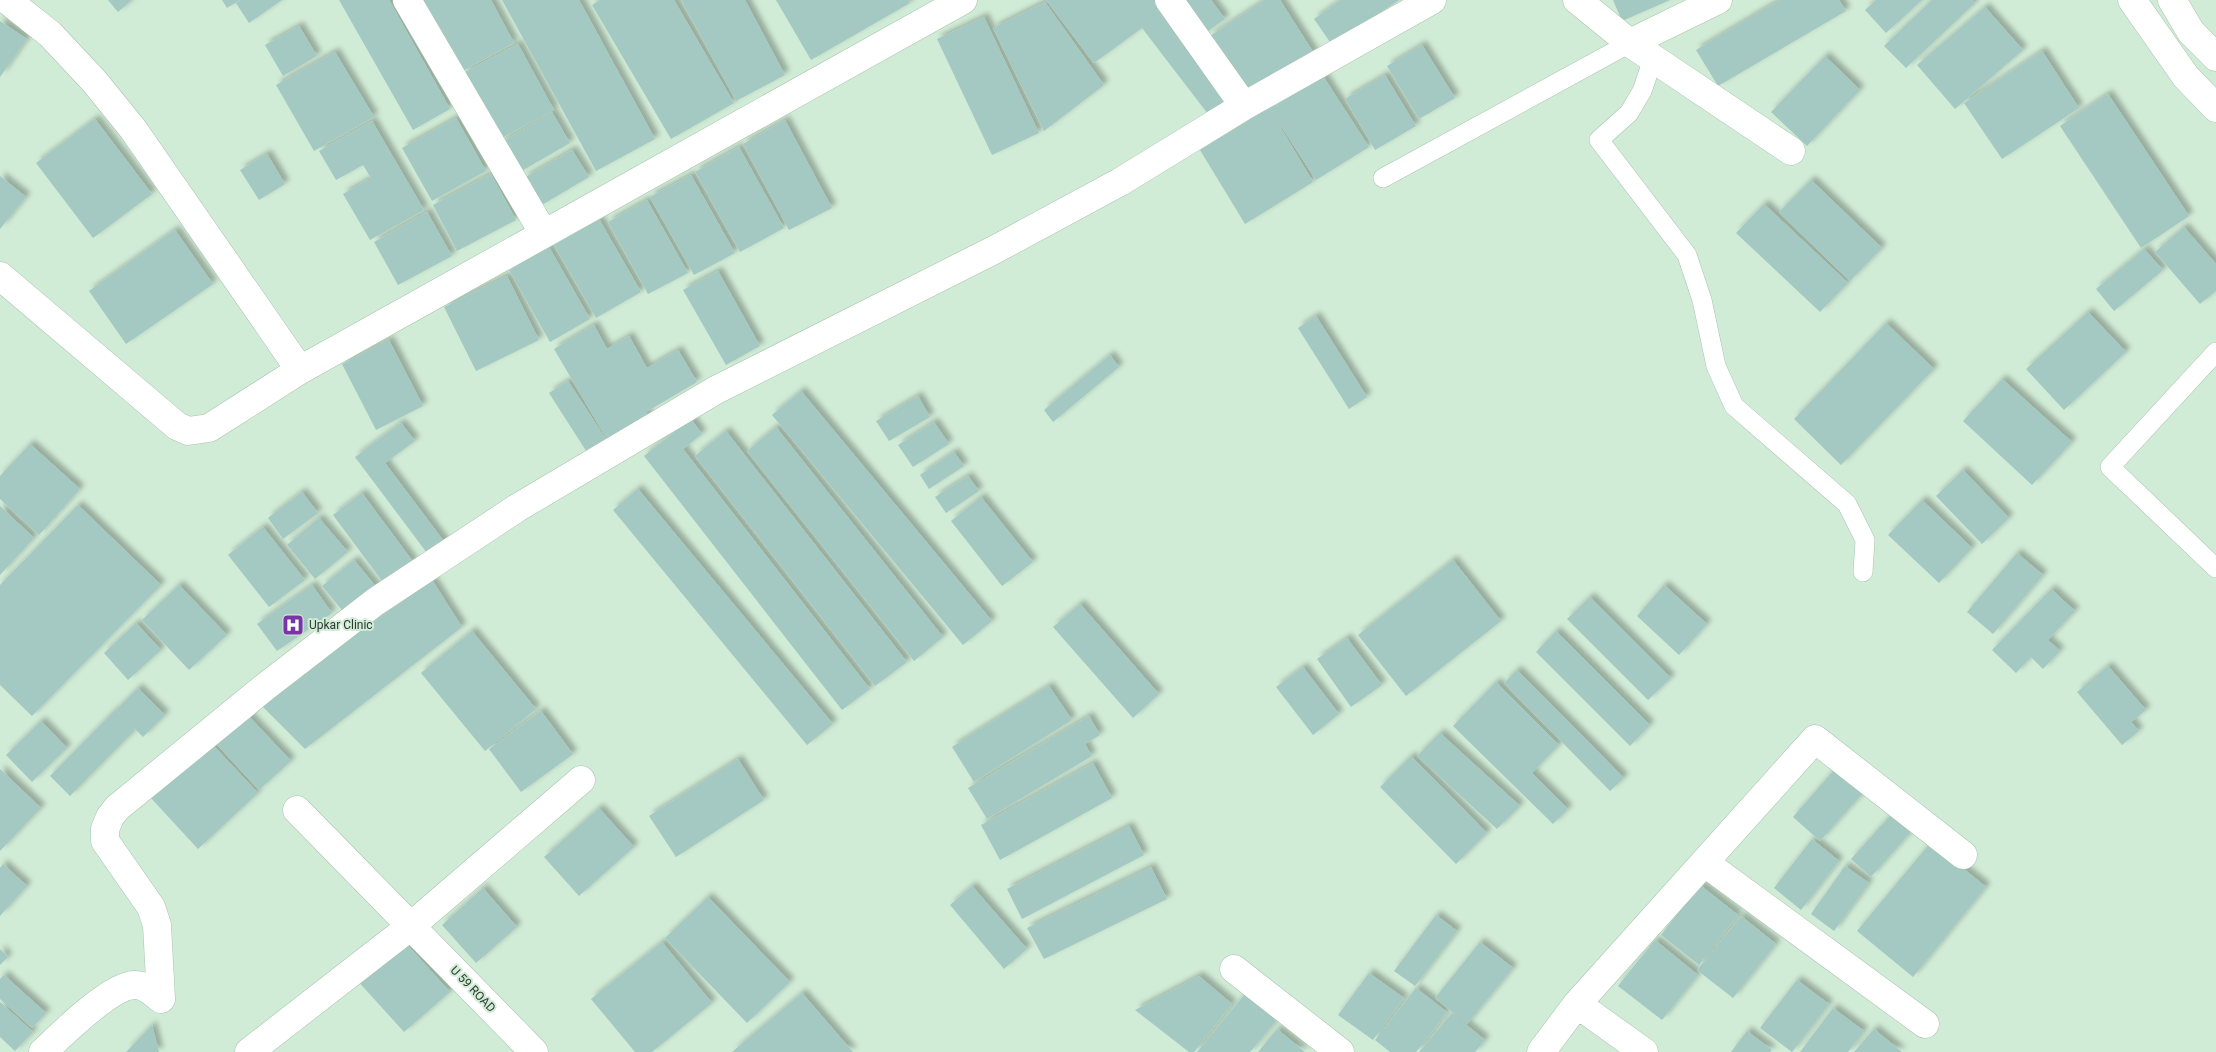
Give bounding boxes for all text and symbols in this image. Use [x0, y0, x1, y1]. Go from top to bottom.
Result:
hospital icon: Upkar Clinic [281, 613, 305, 637]
place label: Upkar Clinic [309, 618, 373, 632]
street label: U 59 ROAD [448, 963, 498, 1015]

